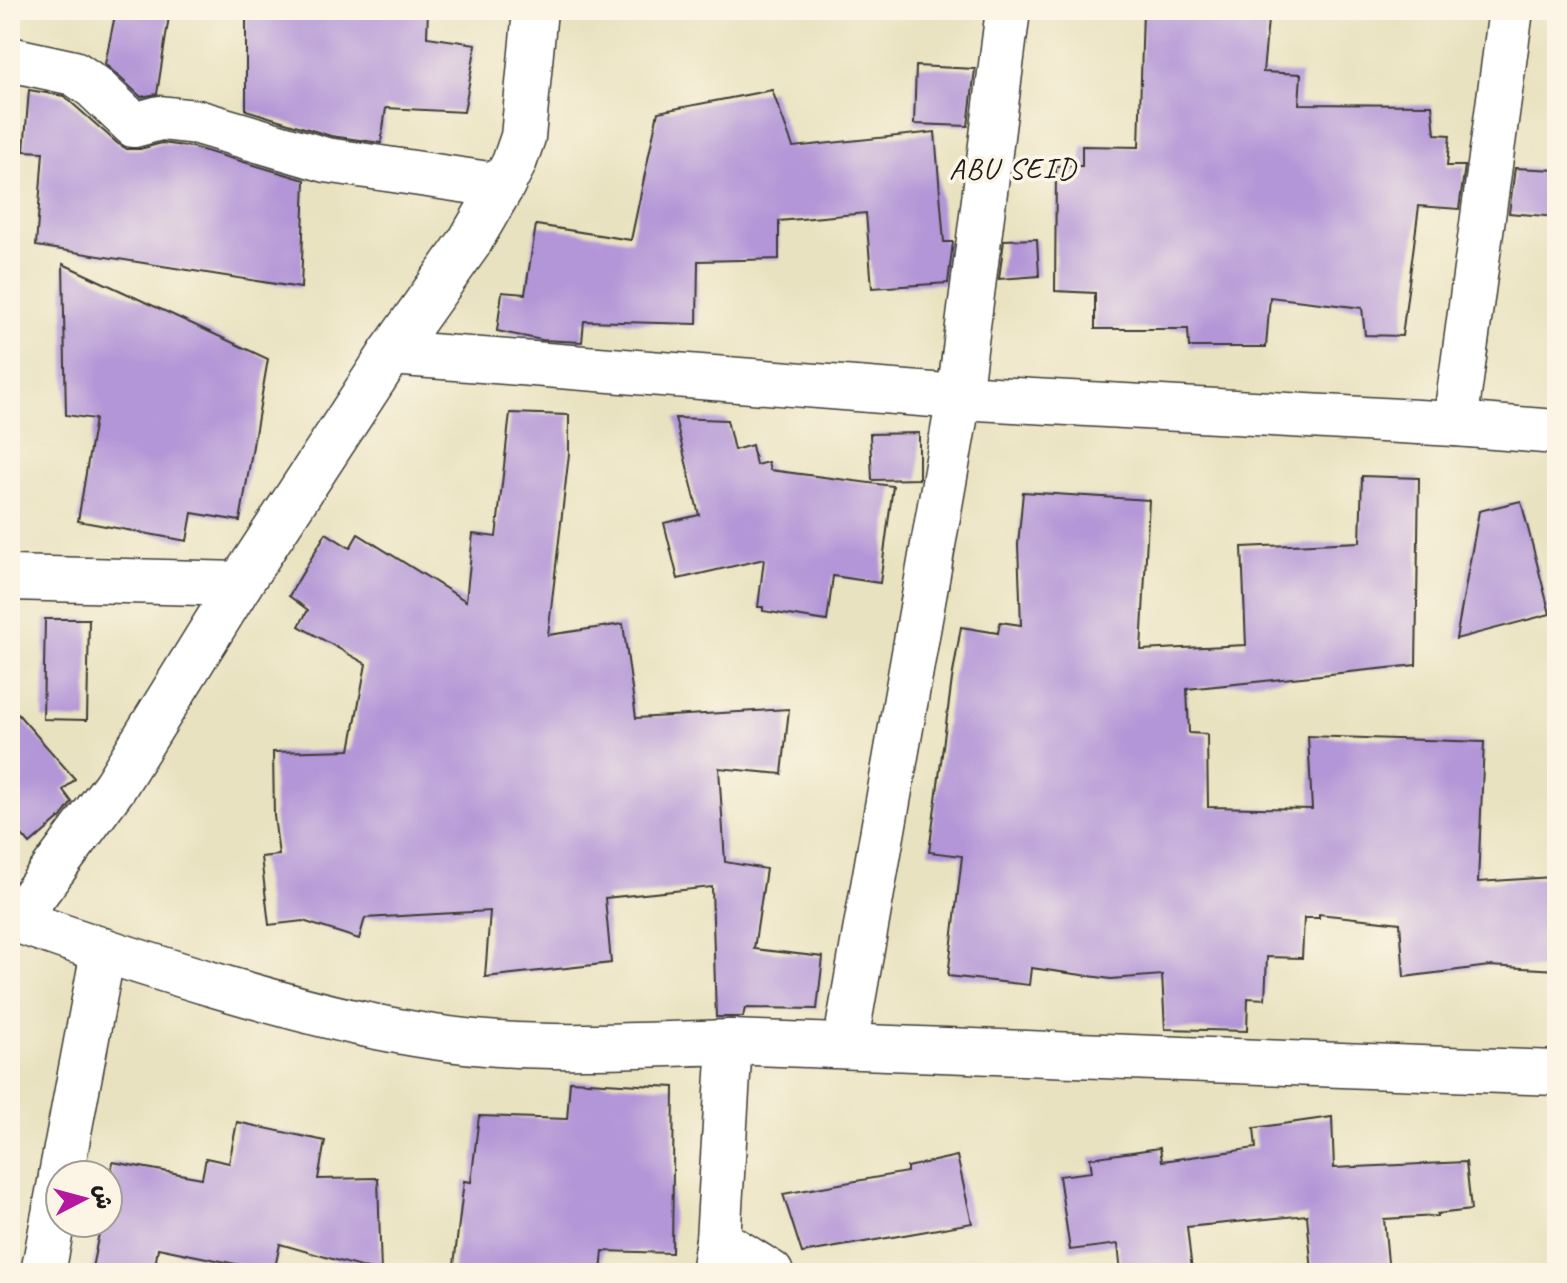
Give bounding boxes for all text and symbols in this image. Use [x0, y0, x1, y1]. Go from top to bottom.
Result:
district label: ABU SEID [949, 149, 1078, 187]
north arrow [44, 1159, 124, 1239]
text: ش [88, 1184, 118, 1211]

